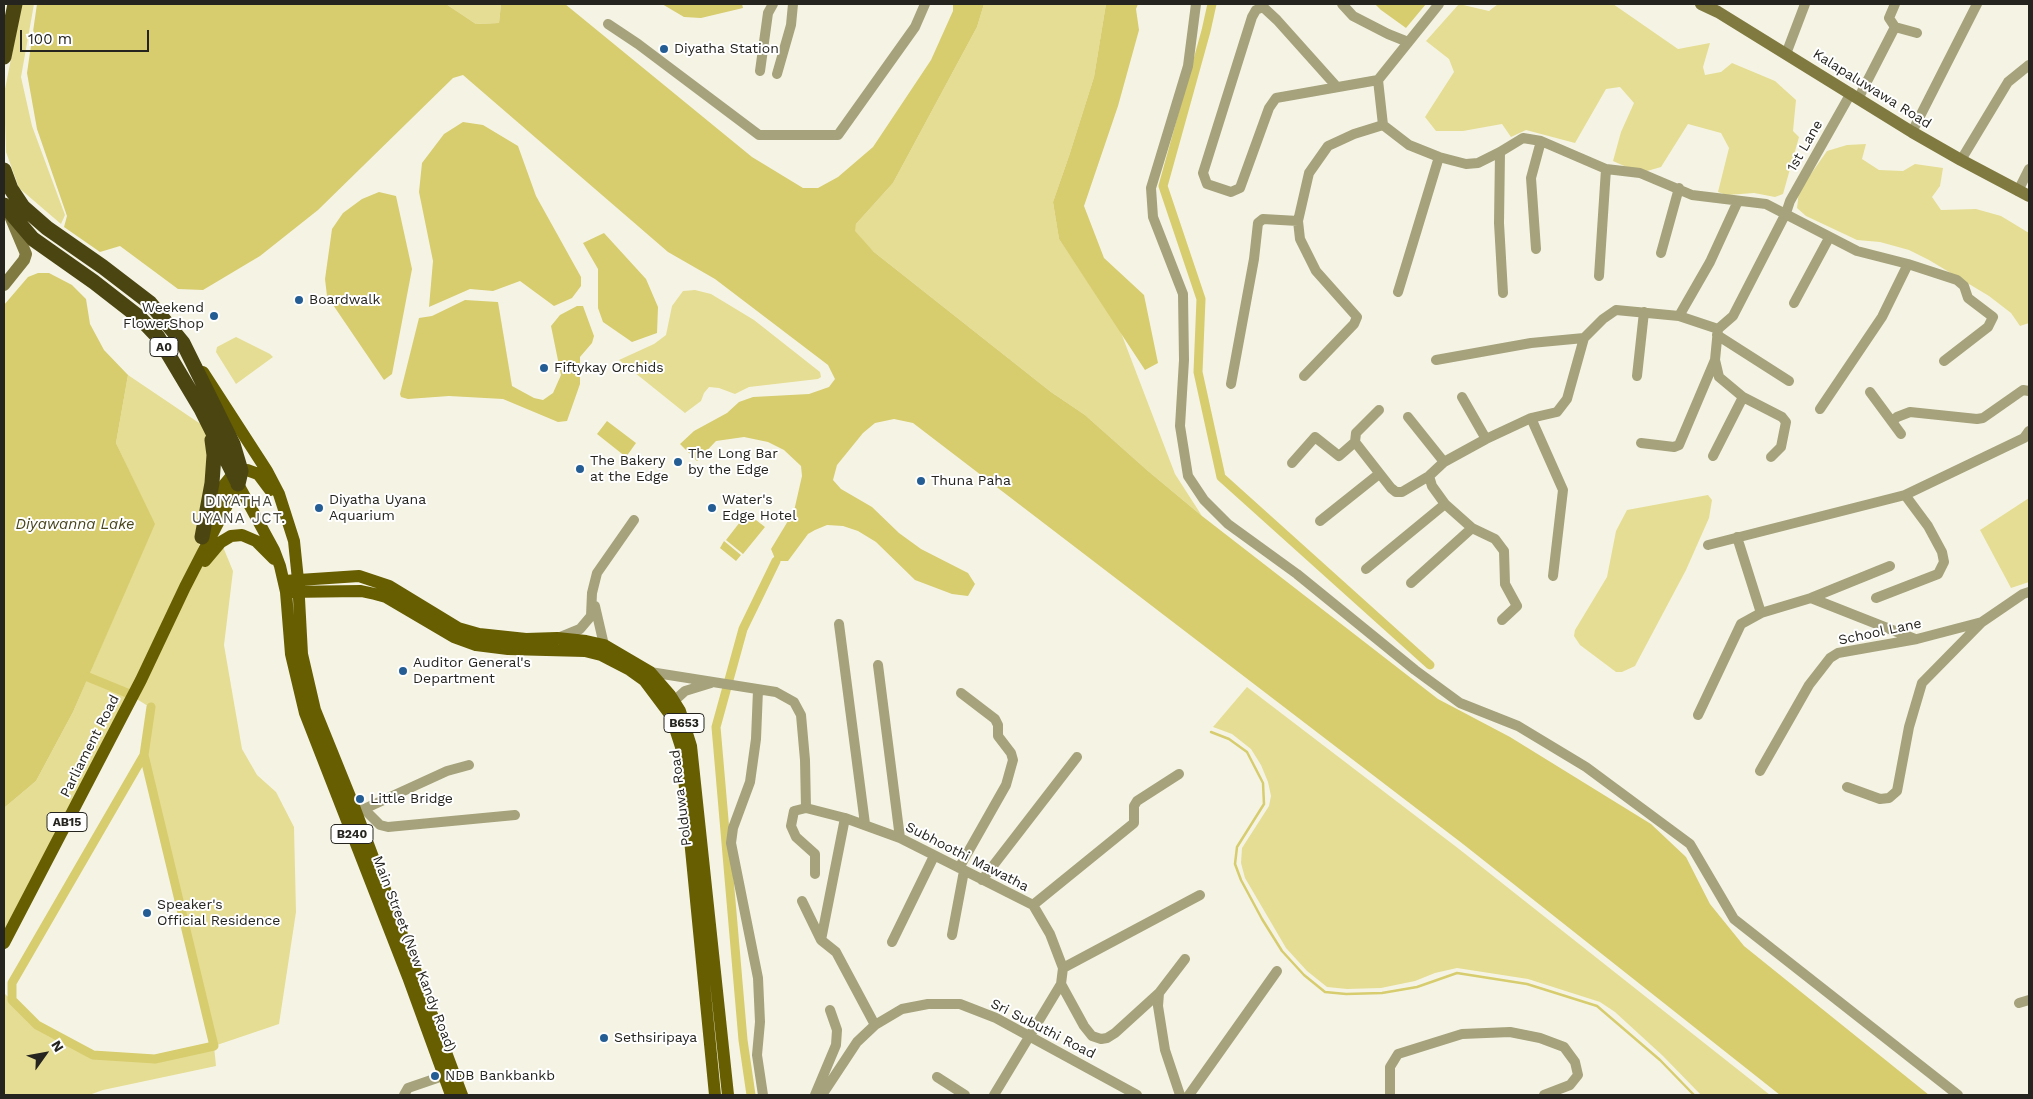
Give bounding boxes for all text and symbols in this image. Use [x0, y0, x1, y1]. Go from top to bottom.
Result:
scale bar [22, 20, 151, 52]
text: 100 m [28, 30, 72, 48]
place label: Diyatha Station [674, 41, 779, 57]
marker: Diyatha Station [658, 43, 670, 55]
street label: Kalapaluwawa Road [1810, 46, 1934, 132]
street label: 1st Lane [1784, 117, 1826, 175]
place label: Boardwalk [309, 292, 380, 308]
marker: Boardwalk [293, 294, 305, 306]
place label: Weekend FlowerShop [123, 300, 204, 332]
marker: Weekend FlowerShop [208, 310, 220, 322]
road number: A0 [150, 338, 178, 357]
place label: Fiftykay Orchids [554, 360, 664, 376]
marker: Fiftykay Orchids [538, 362, 550, 374]
place label: The Long Bar by the Edge [688, 446, 778, 478]
place label: The Bakery at the Edge [590, 453, 669, 486]
marker: The Long Bar by the Edge [672, 456, 684, 468]
marker: The Bakery at the Edge [574, 463, 586, 475]
place label: Thuna Paha [931, 473, 1011, 489]
marker: Thuna Paha [915, 475, 927, 487]
place label: Diyatha Uyana Aquarium [329, 492, 426, 524]
place label: Water's Edge Hotel [722, 492, 796, 524]
district label: DIYATHA UYANA JCT. [190, 493, 288, 528]
marker: Diyatha Uyana Aquarium [313, 502, 325, 514]
marker: Water's Edge Hotel [706, 502, 718, 514]
water label: Diyawanna Lake [15, 516, 135, 534]
street label: School Lane [1837, 615, 1923, 649]
place label: Auditor General's Department [413, 655, 531, 688]
marker: Auditor General's Department [397, 665, 409, 677]
street label: Parliament Road [57, 692, 123, 800]
road number: B653 [664, 714, 704, 732]
street label: Polduwa Road [667, 749, 695, 847]
place label: Little Bridge [370, 791, 453, 807]
marker: Little Bridge [354, 793, 366, 805]
road number: AB15 [47, 812, 87, 832]
street label: Subhoothi Mawatha [903, 819, 1031, 895]
road number: B240 [331, 824, 373, 844]
street label: Main Street (New Kandy Road) [369, 854, 459, 1054]
place label: Speaker's Official Residence [157, 897, 280, 930]
marker: Speaker's Official Residence [141, 907, 153, 919]
street label: Sri Subuthi Road [988, 995, 1098, 1063]
north arrow [20, 1029, 70, 1079]
place label: Sethsiripaya [614, 1030, 697, 1046]
marker: Sethsiripaya [598, 1032, 610, 1044]
text: N [48, 1037, 67, 1055]
place label: NDB Bankbankb [445, 1068, 555, 1084]
marker: NDB Bankbankb [429, 1070, 441, 1082]

